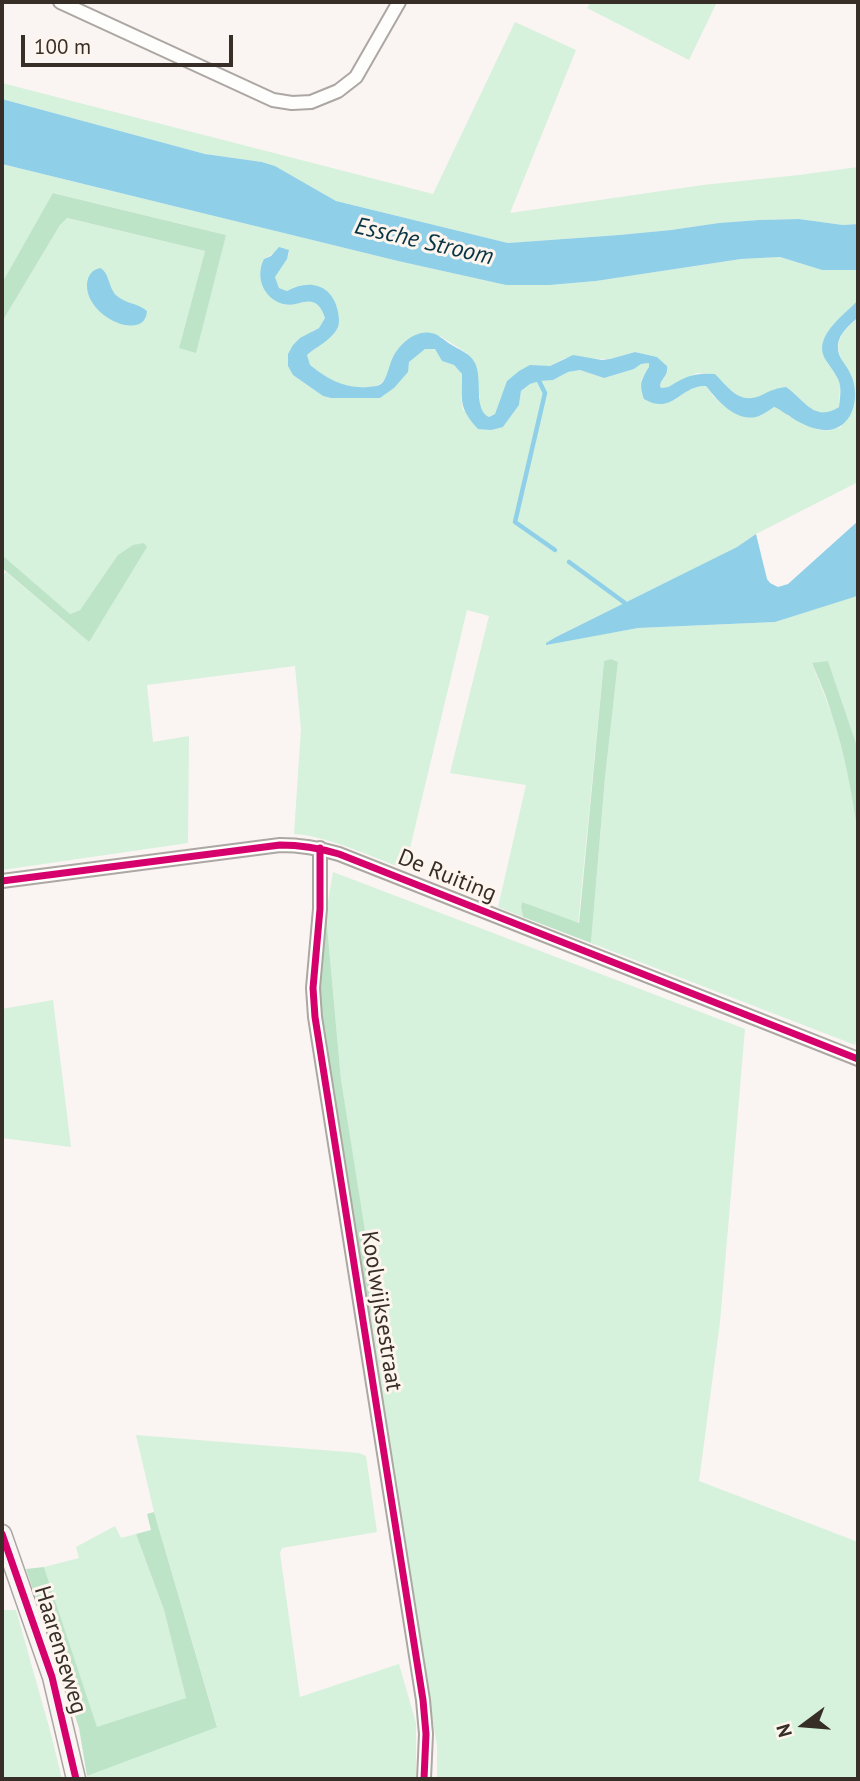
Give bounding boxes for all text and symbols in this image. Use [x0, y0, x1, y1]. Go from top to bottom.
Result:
scale bar [24, 21, 236, 65]
text: 100 m [34, 33, 91, 60]
water label: Essche Stroom [352, 212, 496, 272]
street label: De Ruiting [394, 844, 500, 908]
street label: Koolwijksestraat [355, 1229, 407, 1393]
street label: Haarenseweg [28, 1583, 92, 1717]
north arrow [769, 1690, 839, 1760]
text: N [771, 1721, 797, 1740]

